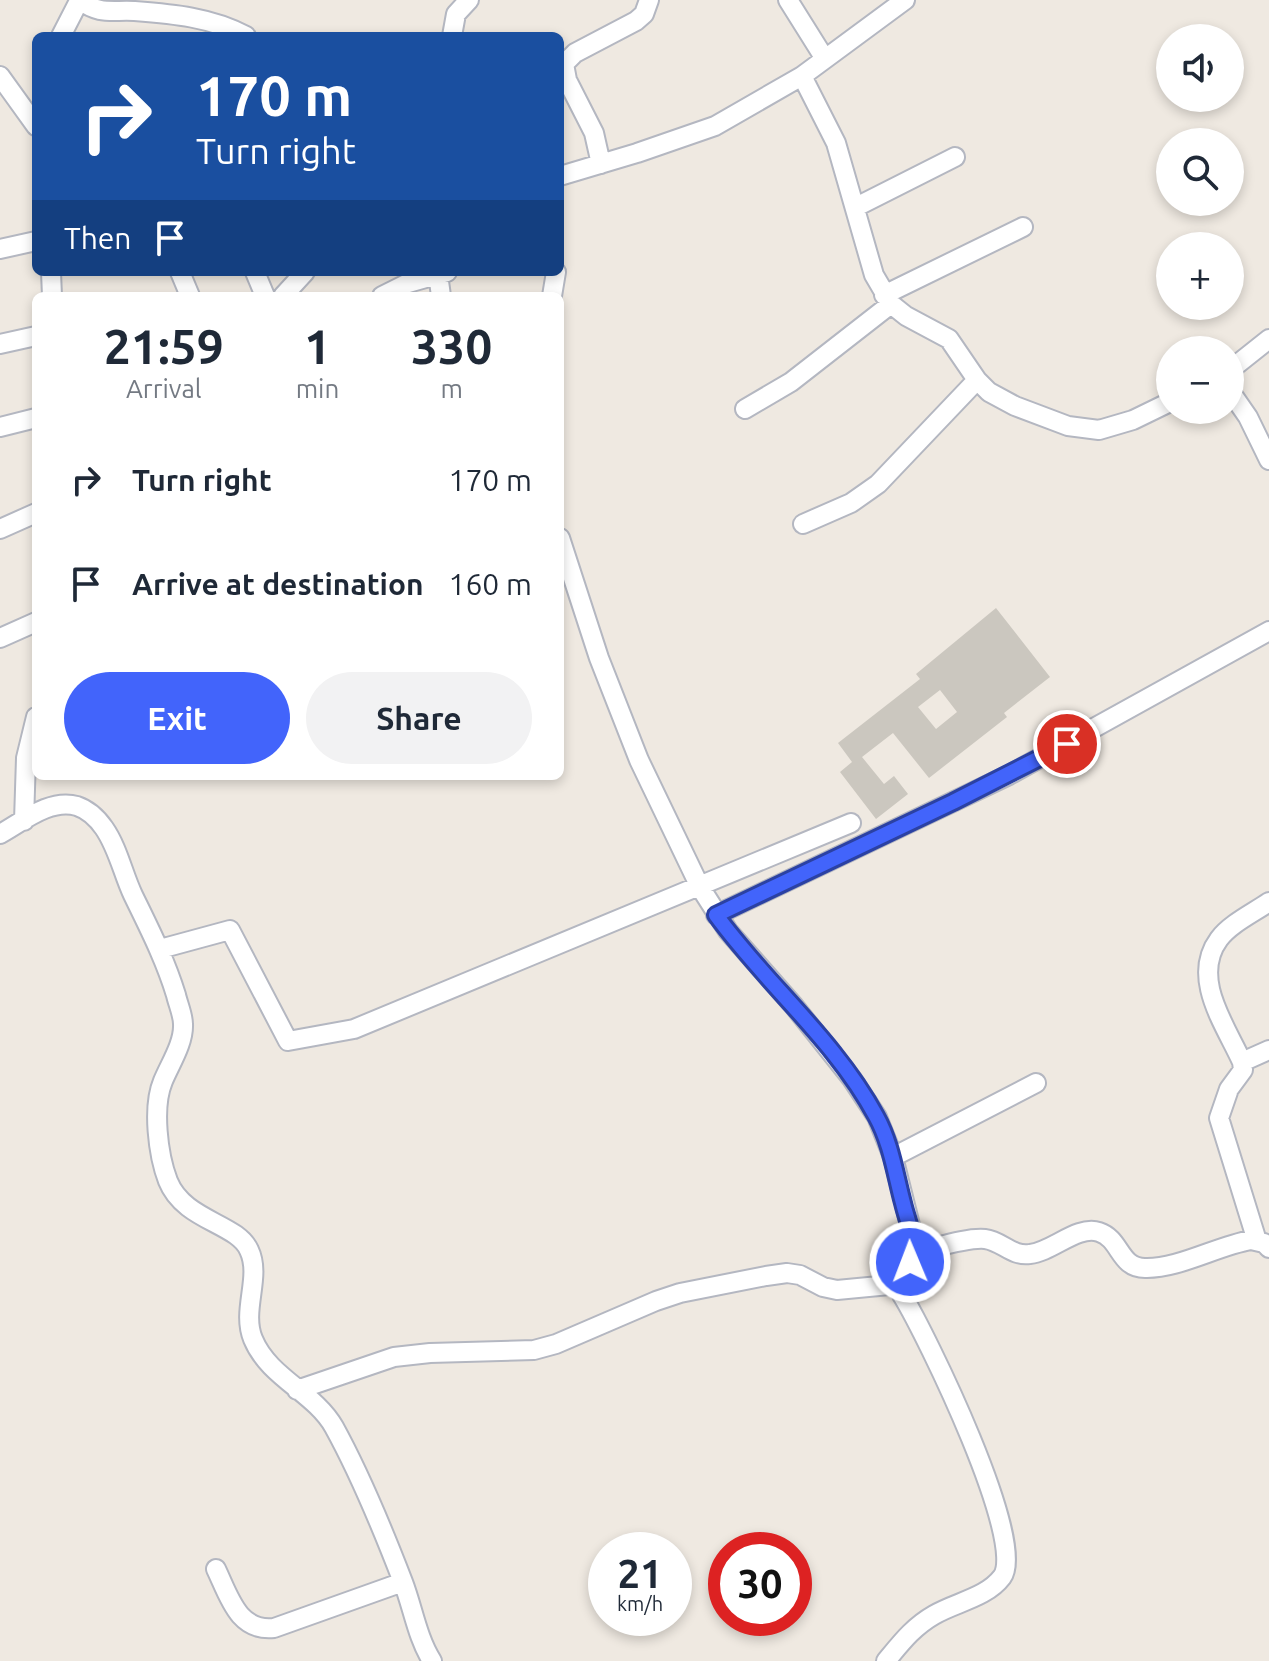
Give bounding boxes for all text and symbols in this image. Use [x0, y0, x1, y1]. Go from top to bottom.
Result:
map controls [1156, 24, 1244, 424]
button: sound [1156, 24, 1244, 112]
icon: right [64, 64, 168, 168]
text: 170 m [196, 64, 352, 127]
button: search [1156, 128, 1244, 216]
text: Turn right [196, 130, 356, 171]
icon: arrive [148, 216, 192, 260]
text: Then [64, 221, 132, 255]
button: + [1156, 232, 1244, 320]
text: 21:59 [104, 319, 224, 373]
text: 1 [304, 319, 331, 373]
text: 330 [411, 319, 492, 373]
button: − [1156, 336, 1244, 424]
text: Arrival [126, 374, 202, 403]
text: min [296, 374, 339, 403]
text: m [440, 374, 463, 403]
icon: right [64, 458, 108, 502]
text: Turn right [132, 463, 272, 497]
text: 170 m [448, 463, 532, 497]
icon: arrive [64, 562, 108, 606]
text: Arrive at destination [132, 567, 424, 601]
text: 160 m [448, 567, 532, 601]
button: Exit [64, 672, 290, 764]
button: Share [306, 672, 532, 764]
pin [1033, 710, 1101, 778]
icon: arrive [1045, 722, 1089, 766]
position arrow [868, 1220, 952, 1304]
speed limit sign: 30 [708, 1532, 812, 1636]
text: 21 [617, 1551, 663, 1596]
text: km/h [617, 1592, 663, 1615]

